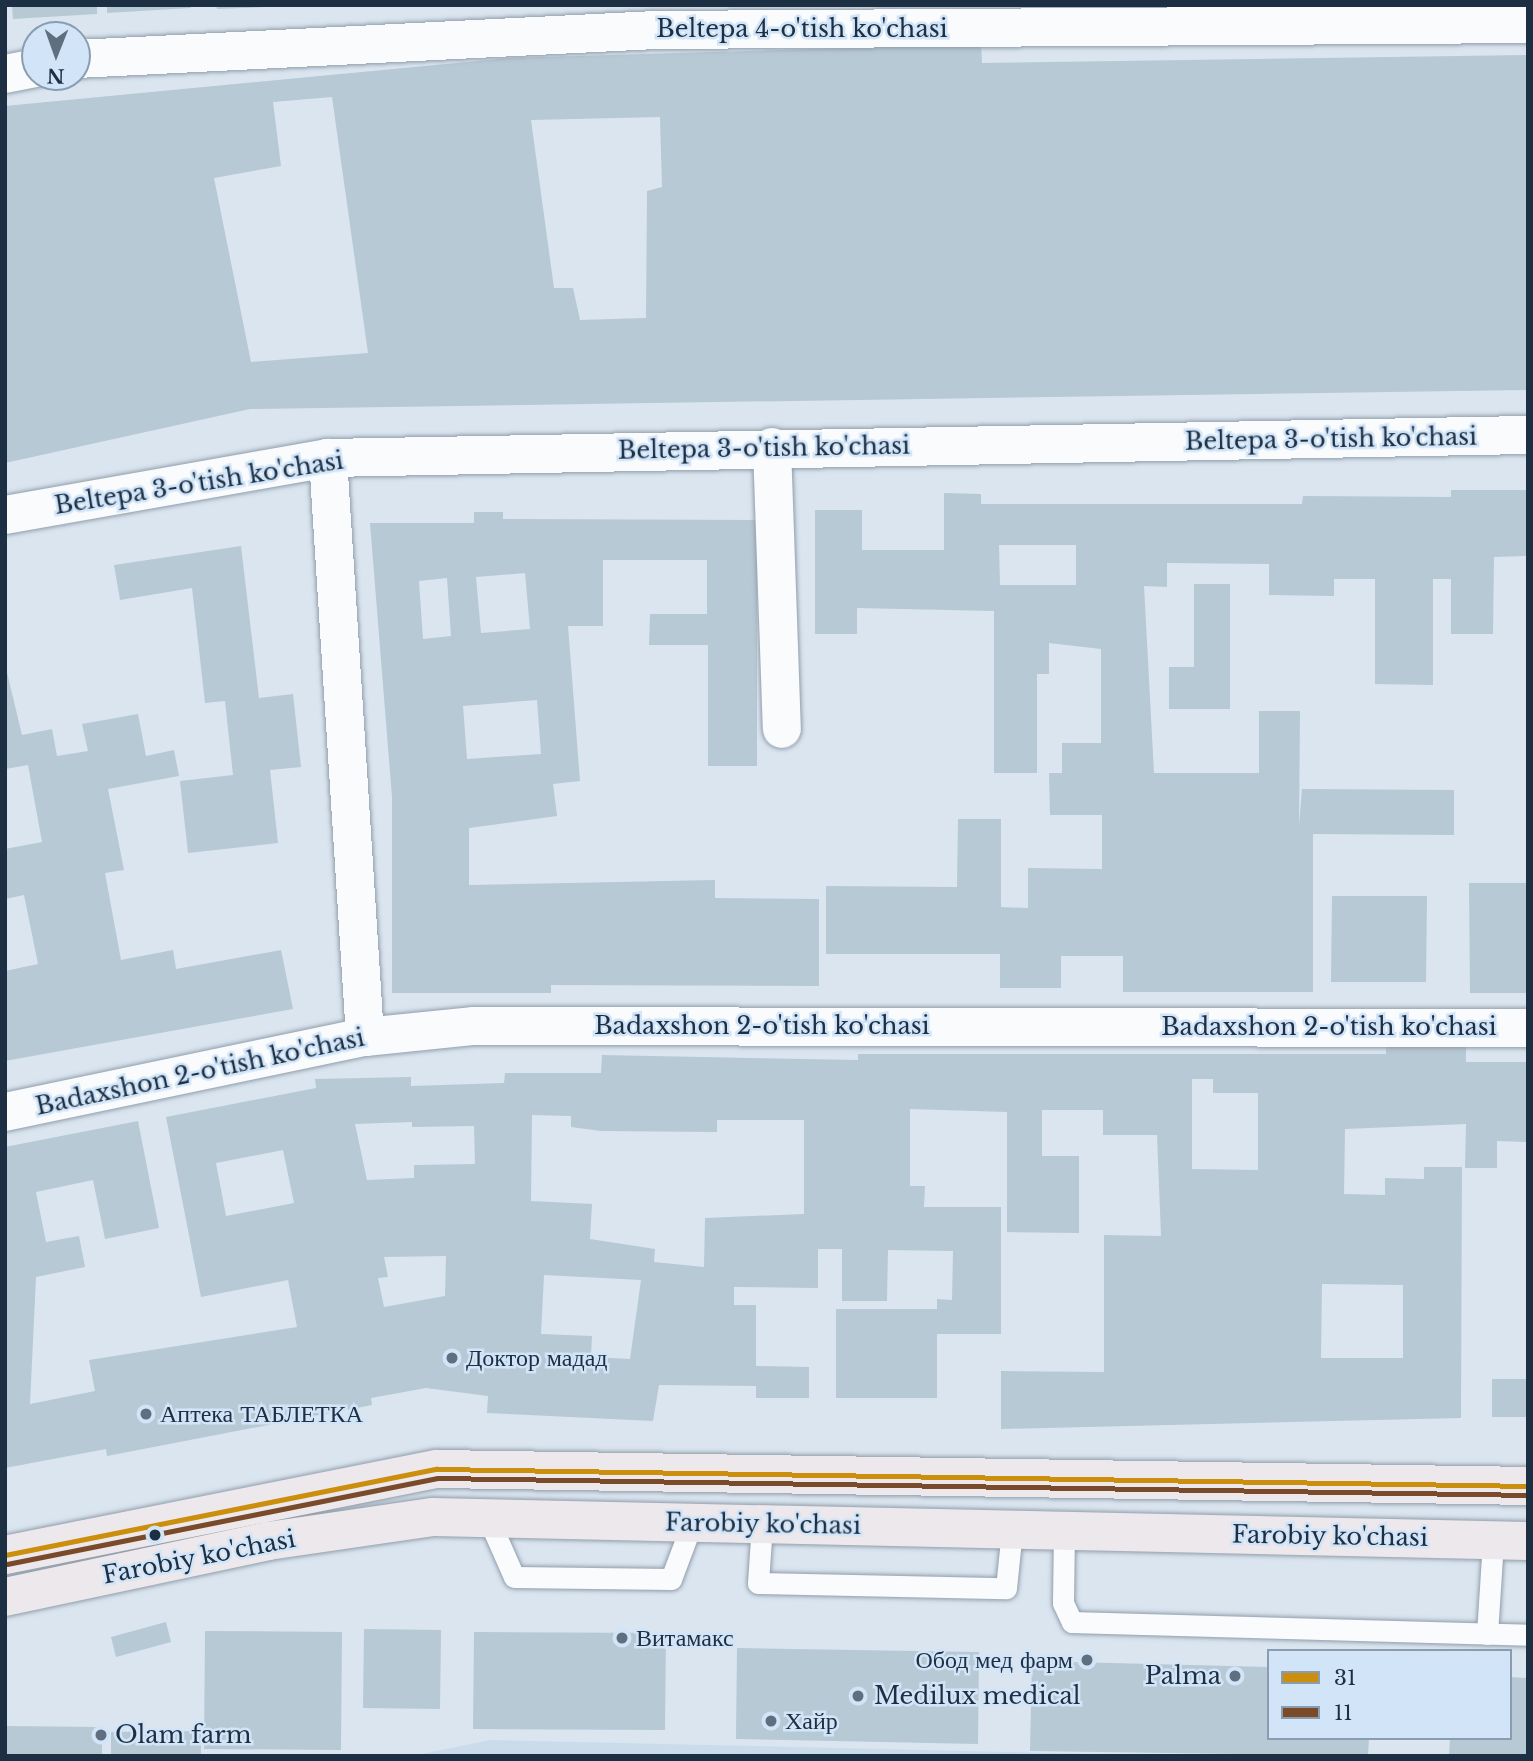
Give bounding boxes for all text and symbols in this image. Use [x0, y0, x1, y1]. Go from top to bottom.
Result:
street label: Beltepa 4-o'tish ko'chasi [656, 15, 948, 43]
north arrow [21, 21, 91, 91]
text: N [47, 64, 65, 87]
street label: Beltepa 3-o'tish ko'chasi [1185, 422, 1477, 456]
street label: Beltepa 3-o'tish ko'chasi [618, 431, 910, 465]
street label: Beltepa 3-o'tish ko'chasi [52, 446, 346, 520]
street label: Badaxshon 2-o'tish ko'chasi [594, 1012, 930, 1040]
street label: Badaxshon 2-o'tish ko'chasi [1161, 1013, 1497, 1041]
street label: Badaxshon 2-o'tish ko'chasi [33, 1023, 367, 1121]
place label: Доктор мадад [466, 1344, 608, 1372]
marker: Доктор мадад [444, 1350, 460, 1366]
place label: Аптека ТАБЛЕТКА [160, 1400, 363, 1428]
marker: Аптека ТАБЛЕТКА [138, 1406, 154, 1422]
street label: Farobiy ko'chasi [664, 1508, 862, 1540]
street label: Farobiy ko'chasi [1231, 1520, 1429, 1552]
street label: Farobiy ko'chasi [100, 1524, 298, 1590]
unlabelled marker [148, 1528, 162, 1542]
place label: Витамакс [636, 1624, 734, 1652]
marker: Витамакс [614, 1630, 630, 1646]
place label: Обод мед фарм [915, 1646, 1073, 1674]
legend [1267, 1649, 1512, 1740]
marker: Обод мед фарм [1079, 1652, 1095, 1668]
place label: Palma [1145, 1662, 1221, 1690]
text: 31 [1334, 1665, 1356, 1691]
marker: Palma [1227, 1668, 1243, 1684]
place label: Medilux medical [874, 1682, 1081, 1710]
marker: Medilux medical [848, 1686, 868, 1706]
text: 11 [1334, 1700, 1353, 1726]
place label: Хайр [785, 1707, 838, 1735]
marker: Хайр [763, 1713, 779, 1729]
place label: Olam farm [115, 1721, 252, 1749]
marker: Olam farm [93, 1727, 109, 1743]

